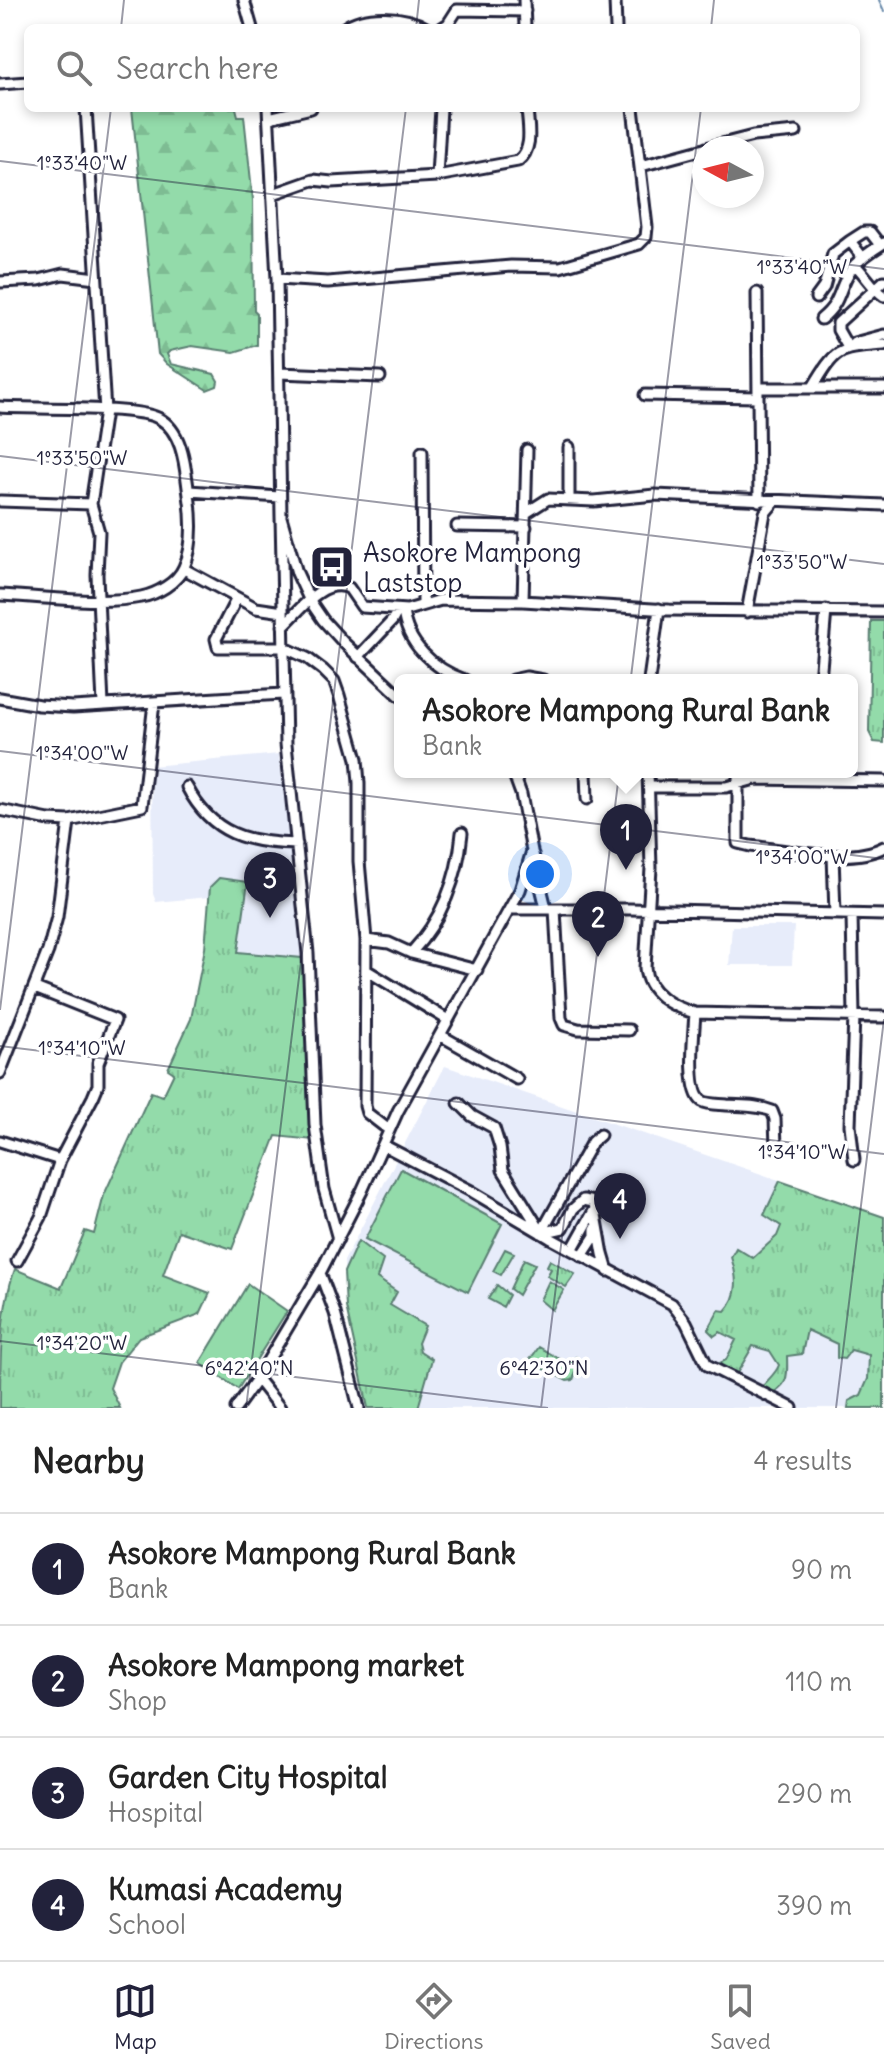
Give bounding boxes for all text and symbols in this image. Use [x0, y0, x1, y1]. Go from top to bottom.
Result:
search box [24, 24, 860, 112]
icon: search [52, 46, 96, 90]
text: Search here [116, 49, 279, 87]
north arrow [692, 136, 764, 208]
text: 1°33'40"W [37, 150, 127, 175]
text: 1°33'40"W [757, 254, 847, 279]
text: 1°33'50"W [37, 445, 127, 470]
place label: Asokore Mampong Laststop [363, 536, 581, 599]
bus stop icon: Asokore Mampong Laststop [308, 543, 356, 591]
text: 1°33'50"W [757, 549, 847, 574]
popup [394, 674, 858, 778]
text: Asokore Mampong Rural Bank [422, 691, 830, 729]
text: Bank [422, 729, 482, 762]
text: 1°34'00"W [36, 740, 128, 765]
pin: 1 [600, 804, 652, 870]
text: 1°34'00"W [756, 844, 848, 869]
pin: 3 [244, 852, 296, 918]
your location [520, 854, 560, 894]
pin: 2 [572, 891, 624, 957]
text: 1°34'10"W [38, 1035, 126, 1060]
text: 1°34'10"W [758, 1139, 846, 1164]
pin: 4 [594, 1173, 646, 1239]
text: 1°34'20"W [37, 1330, 127, 1355]
text: 6°42'40"N [205, 1355, 293, 1380]
text: 6°42'30"N [499, 1355, 589, 1380]
text: Nearby [32, 1439, 145, 1482]
text: 4 results [754, 1444, 852, 1477]
text: Asokore Mampong Rural Bank [108, 1534, 516, 1572]
text: 1 [53, 1553, 63, 1586]
text: 90 m [791, 1553, 852, 1586]
text: Bank [108, 1572, 168, 1605]
text: Asokore Mampong market [108, 1646, 464, 1684]
text: 2 [51, 1665, 65, 1698]
text: 110 m [785, 1665, 852, 1698]
text: Shop [108, 1684, 167, 1717]
text: Garden City Hospital [108, 1758, 387, 1796]
text: 3 [51, 1777, 65, 1810]
text: 290 m [777, 1777, 852, 1810]
text: Hospital [108, 1796, 203, 1829]
text: Kumasi Academy [108, 1870, 343, 1908]
text: 4 [50, 1889, 66, 1922]
text: 390 m [776, 1889, 852, 1922]
text: School [108, 1908, 186, 1941]
tab: Map [113, 1979, 157, 2055]
tab: Directions [384, 1979, 484, 2055]
tab: Saved [710, 1979, 771, 2055]

